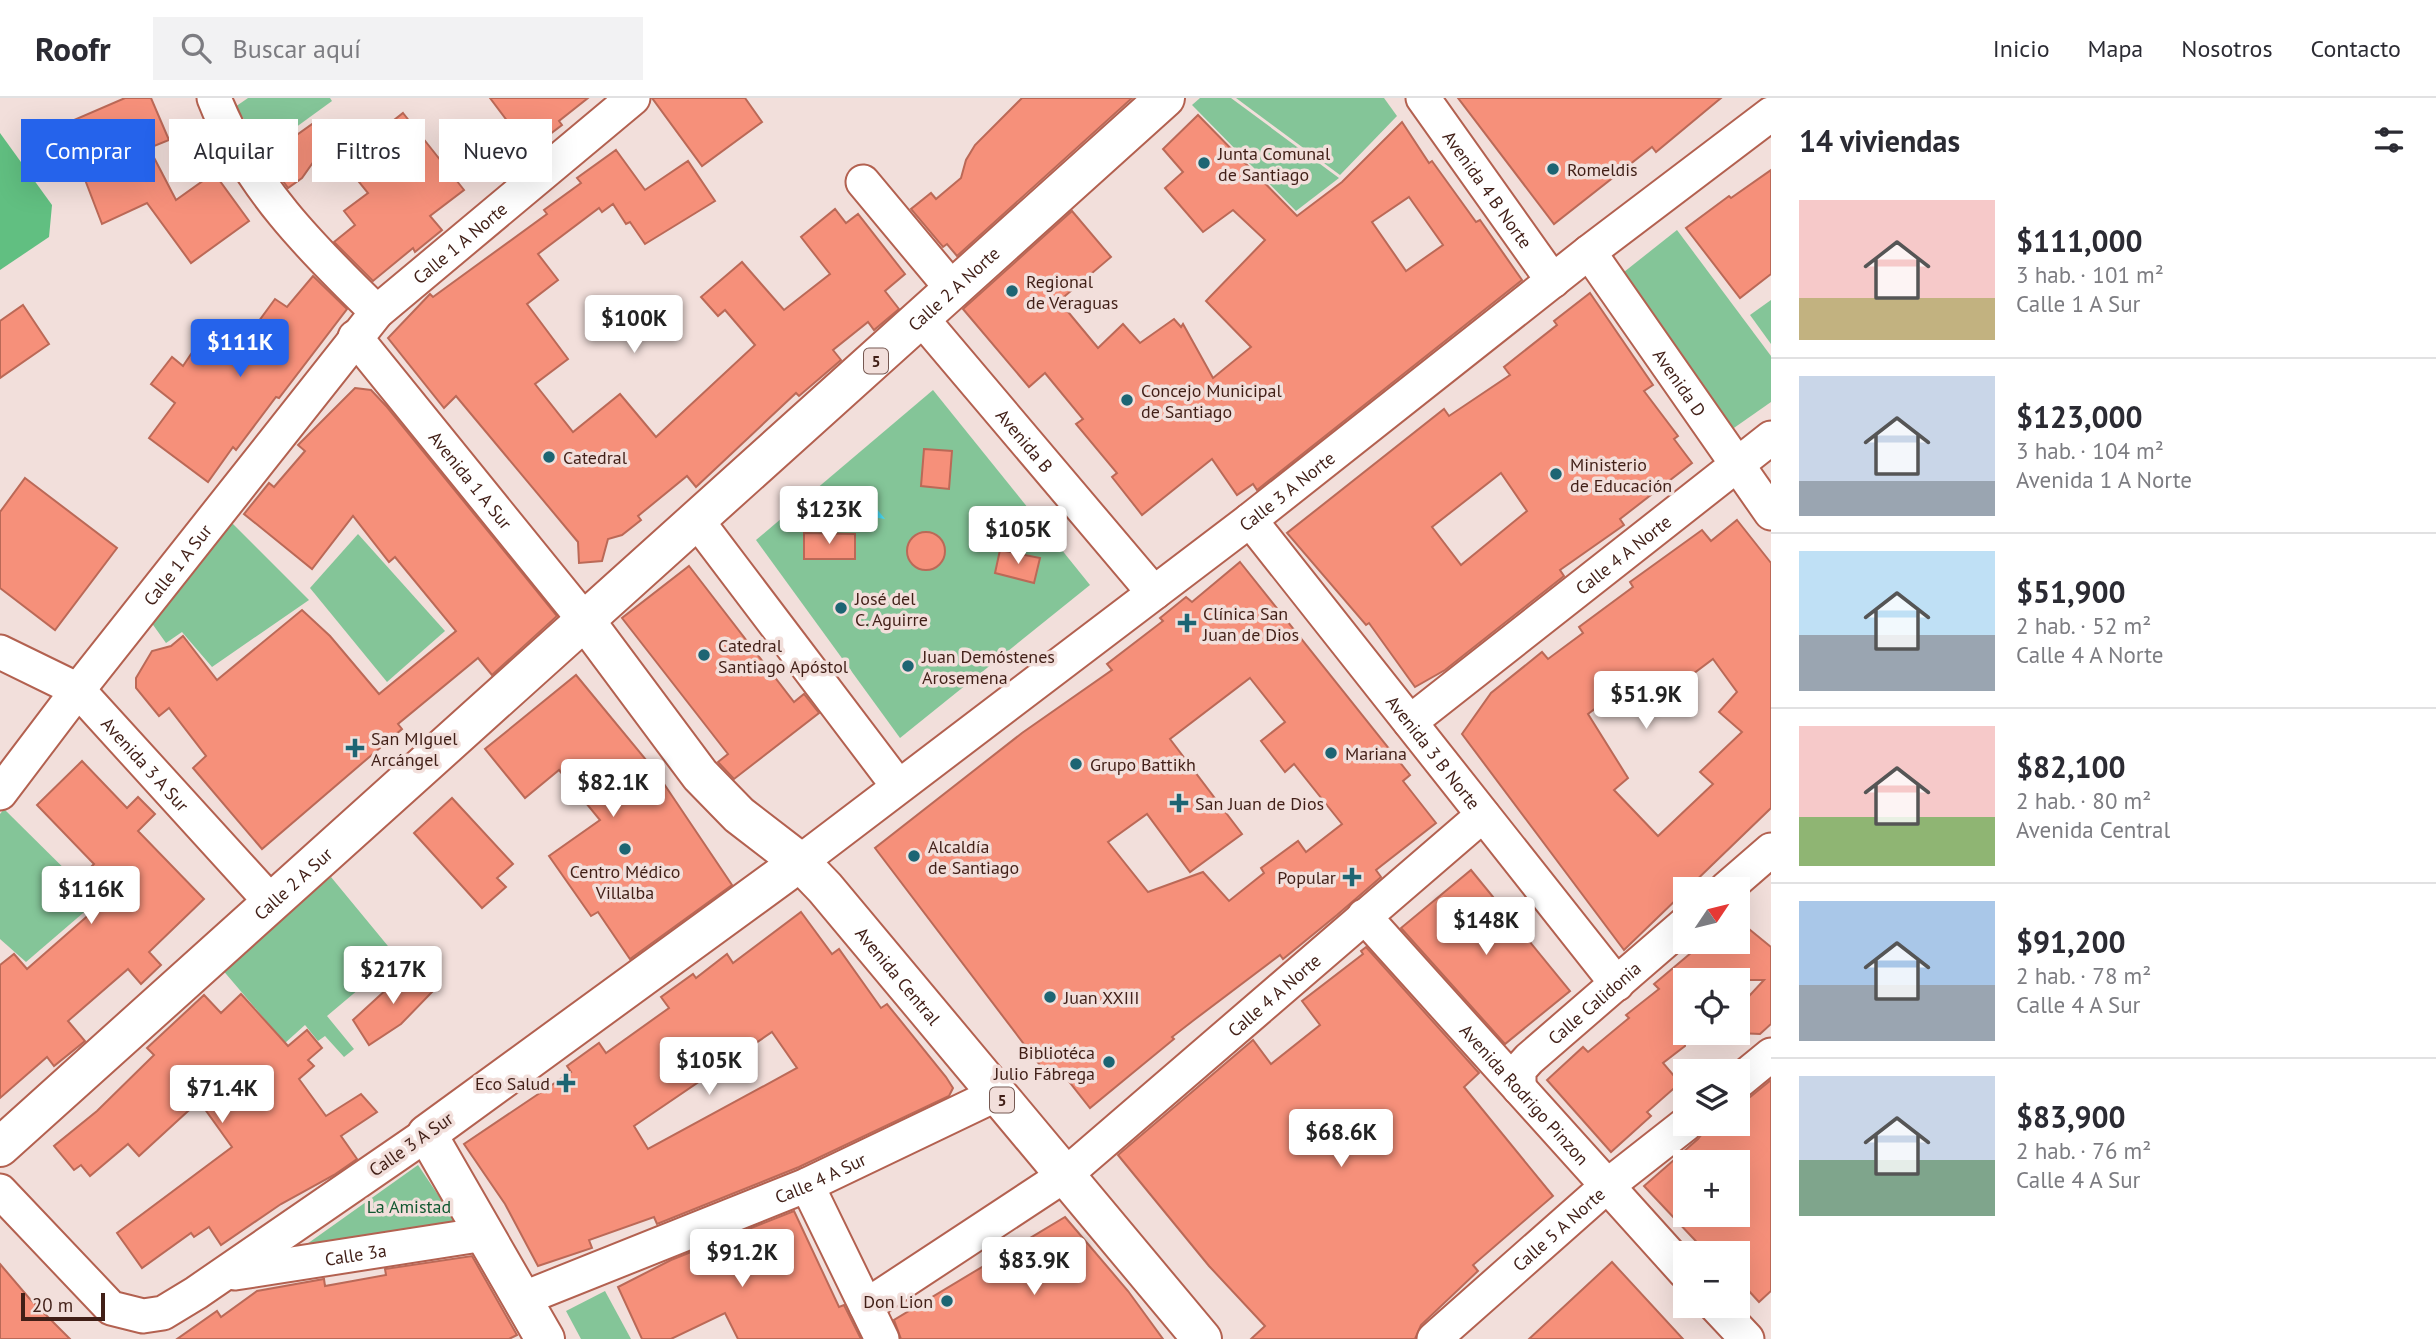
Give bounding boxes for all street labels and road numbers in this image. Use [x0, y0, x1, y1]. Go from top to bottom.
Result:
street label: Avenida 4 B Norte [1438, 126, 1538, 253]
street label: Calle 1 A Norte [408, 197, 511, 289]
street label: Calle 2 A Norte [903, 241, 1004, 336]
street label: Avenida D [1648, 344, 1712, 421]
road number: 5 [864, 348, 888, 374]
street label: Avenida B [991, 404, 1058, 477]
street label: Avenida 1 A Sur [424, 426, 517, 534]
street label: Calle 3 A Norte [1234, 446, 1339, 536]
street label: Calle 4 A Norte [1570, 510, 1676, 599]
street label: Calle 1 A Sur [138, 519, 216, 610]
street label: Avenida 3 B Norte [1381, 690, 1486, 814]
street label: Avenida 3 A Sur [97, 712, 194, 816]
street label: Calle 2 A Sur [249, 842, 337, 925]
street label: Avenida Central [851, 922, 946, 1030]
street label: Calle 4 A Norte [1223, 949, 1325, 1041]
street label: Calle Calidonia [1543, 956, 1645, 1049]
street label: Avenida Rodrigo Pinzon [1455, 1019, 1594, 1170]
road number: 5 [990, 1088, 1014, 1112]
street label: Calle 3 A Sur [365, 1107, 457, 1181]
street label: Calle 4 A Sur [771, 1147, 869, 1208]
street label: Calle 5 A Norte [1507, 1182, 1609, 1276]
street label: Calle 3a [323, 1238, 388, 1270]

